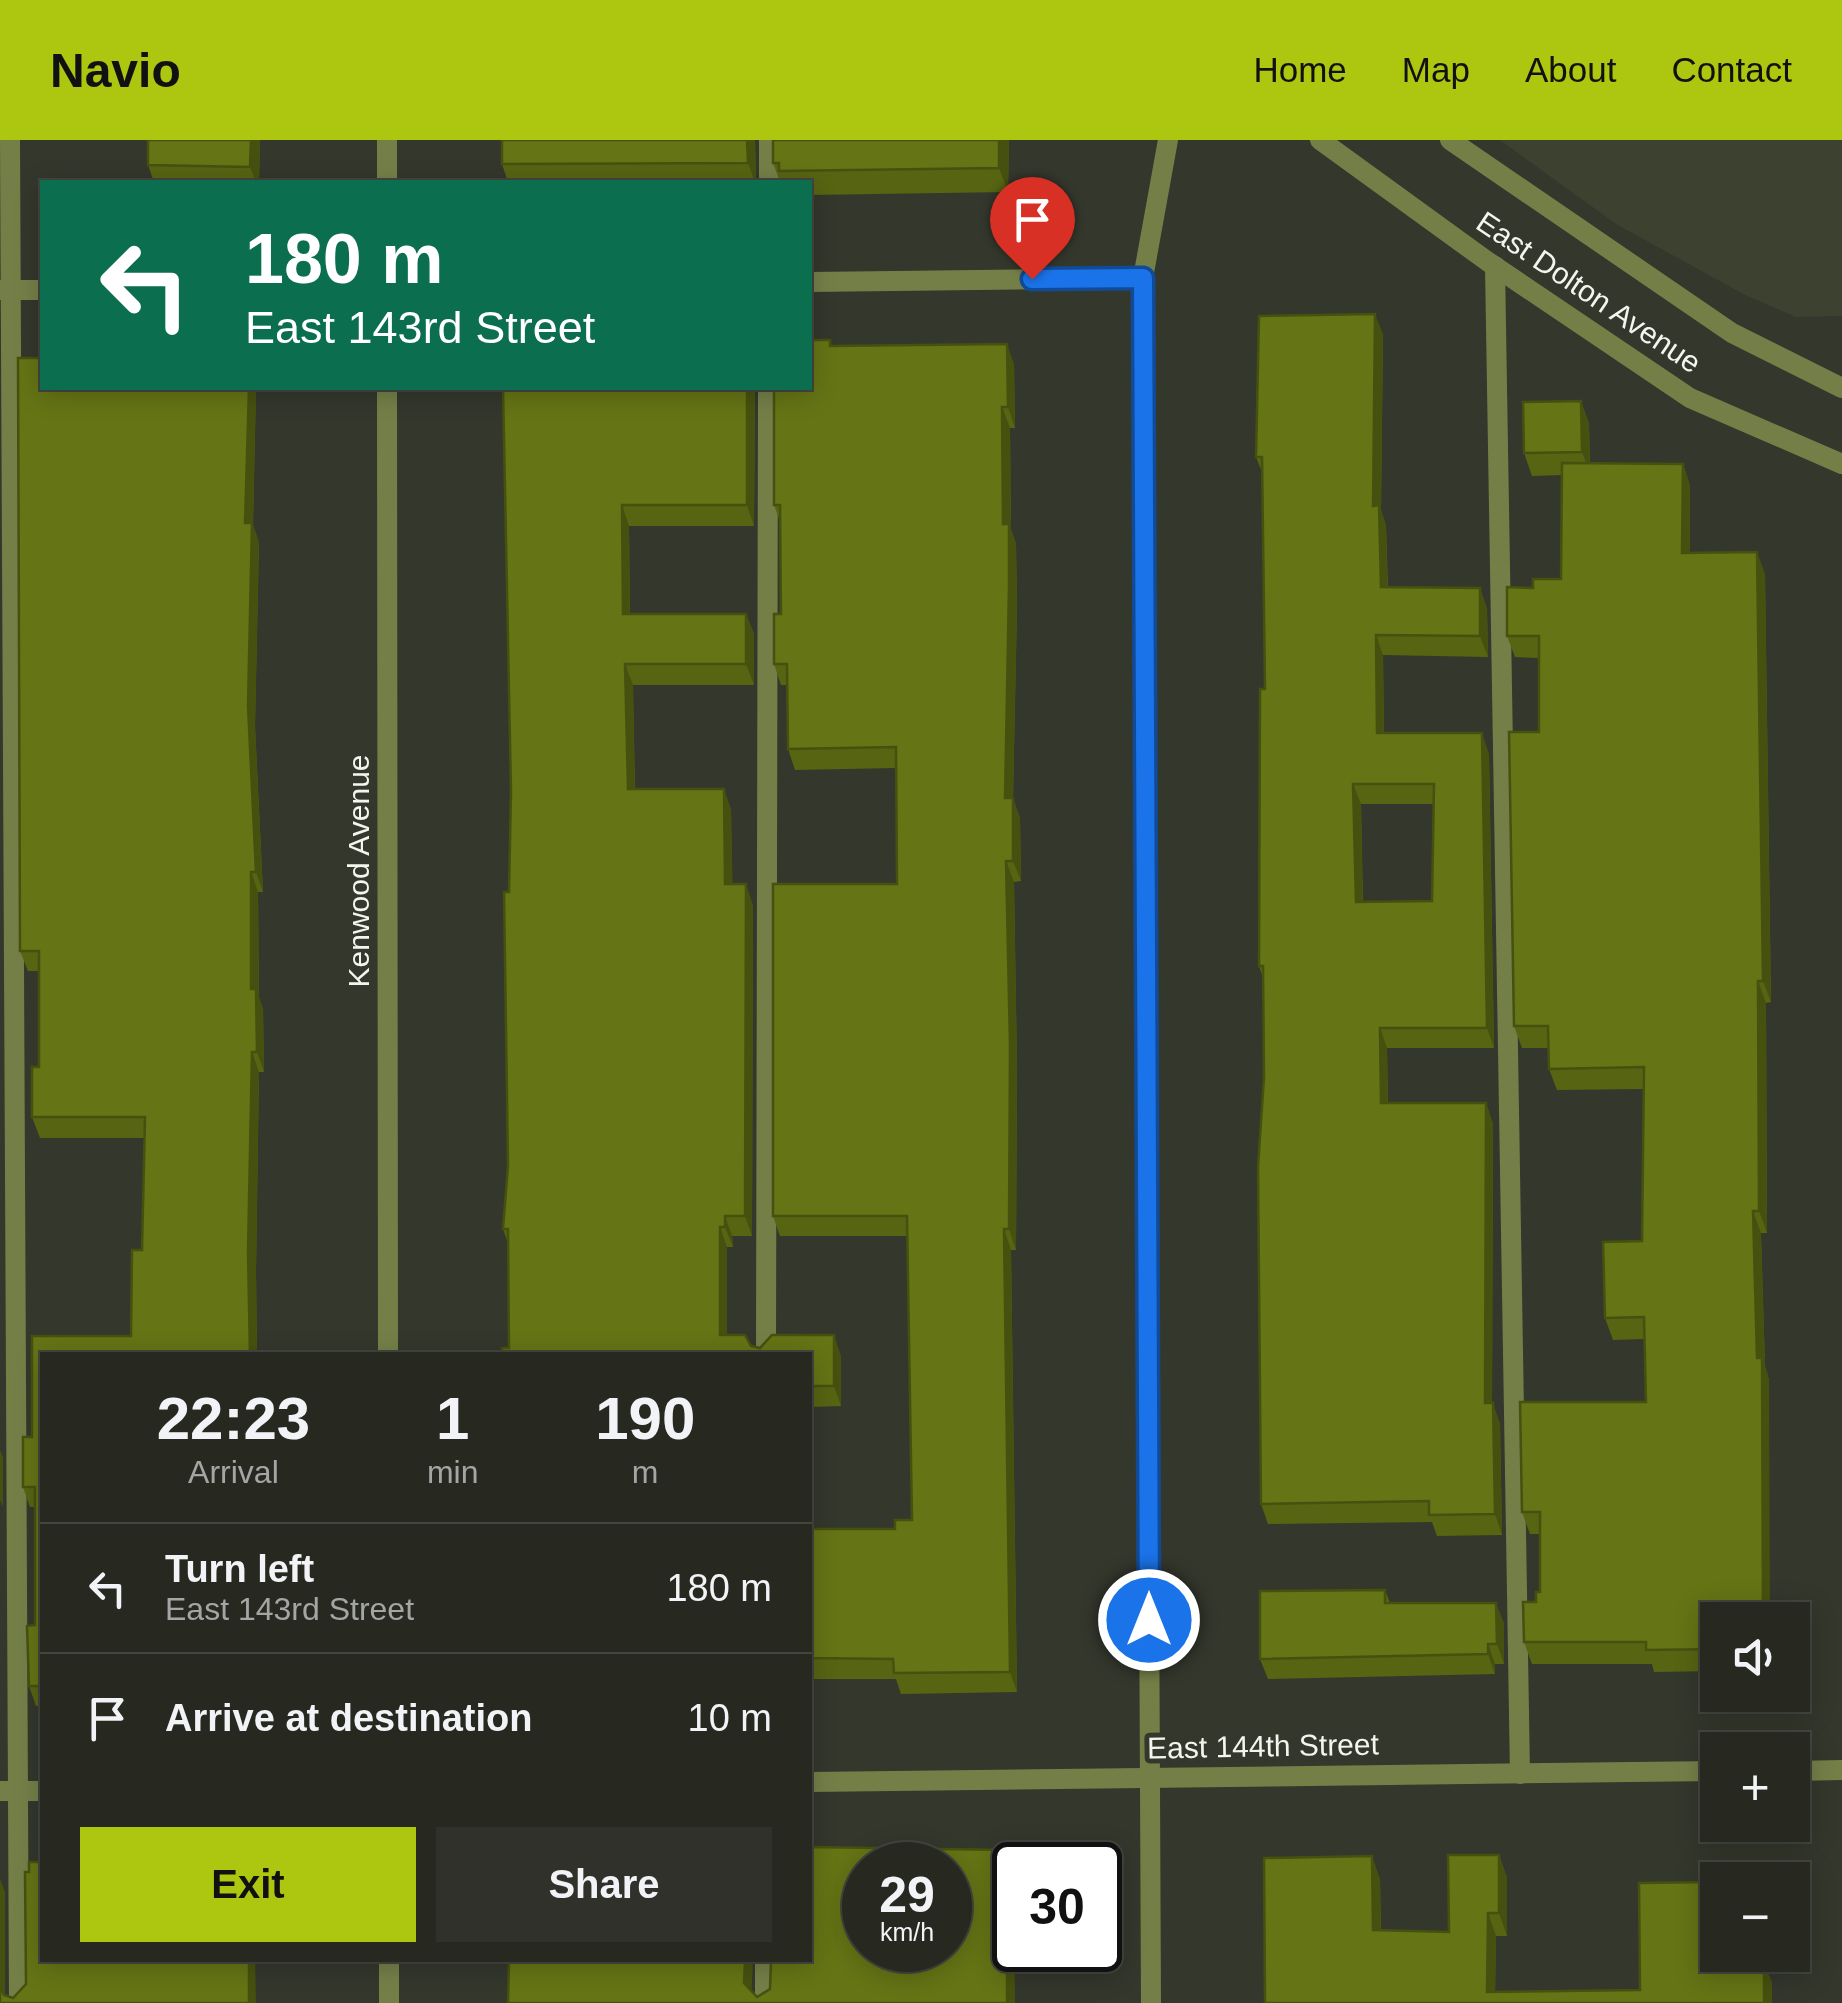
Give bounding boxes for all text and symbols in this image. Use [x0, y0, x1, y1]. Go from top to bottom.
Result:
text: Navio [50, 44, 181, 97]
text: Home [1253, 50, 1347, 89]
text: Map [1402, 50, 1470, 89]
text: About [1525, 50, 1616, 89]
text: Contact [1671, 50, 1792, 89]
pin [990, 177, 1075, 280]
icon: arrive [1005, 192, 1060, 247]
street label: East Dolton Avenue [1471, 205, 1707, 379]
icon: left [80, 220, 210, 350]
text: 180 m [245, 220, 443, 298]
text: East 143rd Street [245, 302, 595, 353]
street label: Kenwood Avenue [342, 755, 375, 987]
text: 22:23 [157, 1385, 310, 1452]
text: 1 [436, 1385, 469, 1452]
text: 190 [595, 1385, 695, 1452]
text: Arrival [188, 1454, 279, 1490]
text: min [427, 1454, 478, 1490]
text: m [632, 1454, 659, 1490]
text: Turn left [165, 1548, 314, 1590]
icon: left [80, 1561, 135, 1616]
text: 180 m [666, 1567, 772, 1609]
position arrow [1097, 1568, 1201, 1672]
text: East 143rd Street [165, 1591, 414, 1627]
map controls [1700, 1602, 1810, 1972]
button: sound [1700, 1602, 1810, 1712]
icon: arrive [80, 1691, 135, 1746]
text: Arrive at destination [165, 1697, 532, 1739]
text: 10 m [688, 1697, 772, 1739]
street label: East 144th Street [1147, 1727, 1380, 1765]
button: + [1700, 1732, 1810, 1842]
button: Exit [80, 1827, 416, 1942]
button: Share [436, 1827, 772, 1942]
speed limit sign: 30 [992, 1842, 1122, 1972]
button: − [1700, 1862, 1810, 1972]
text: 29 [879, 1867, 935, 1923]
text: km/h [880, 1918, 934, 1946]

